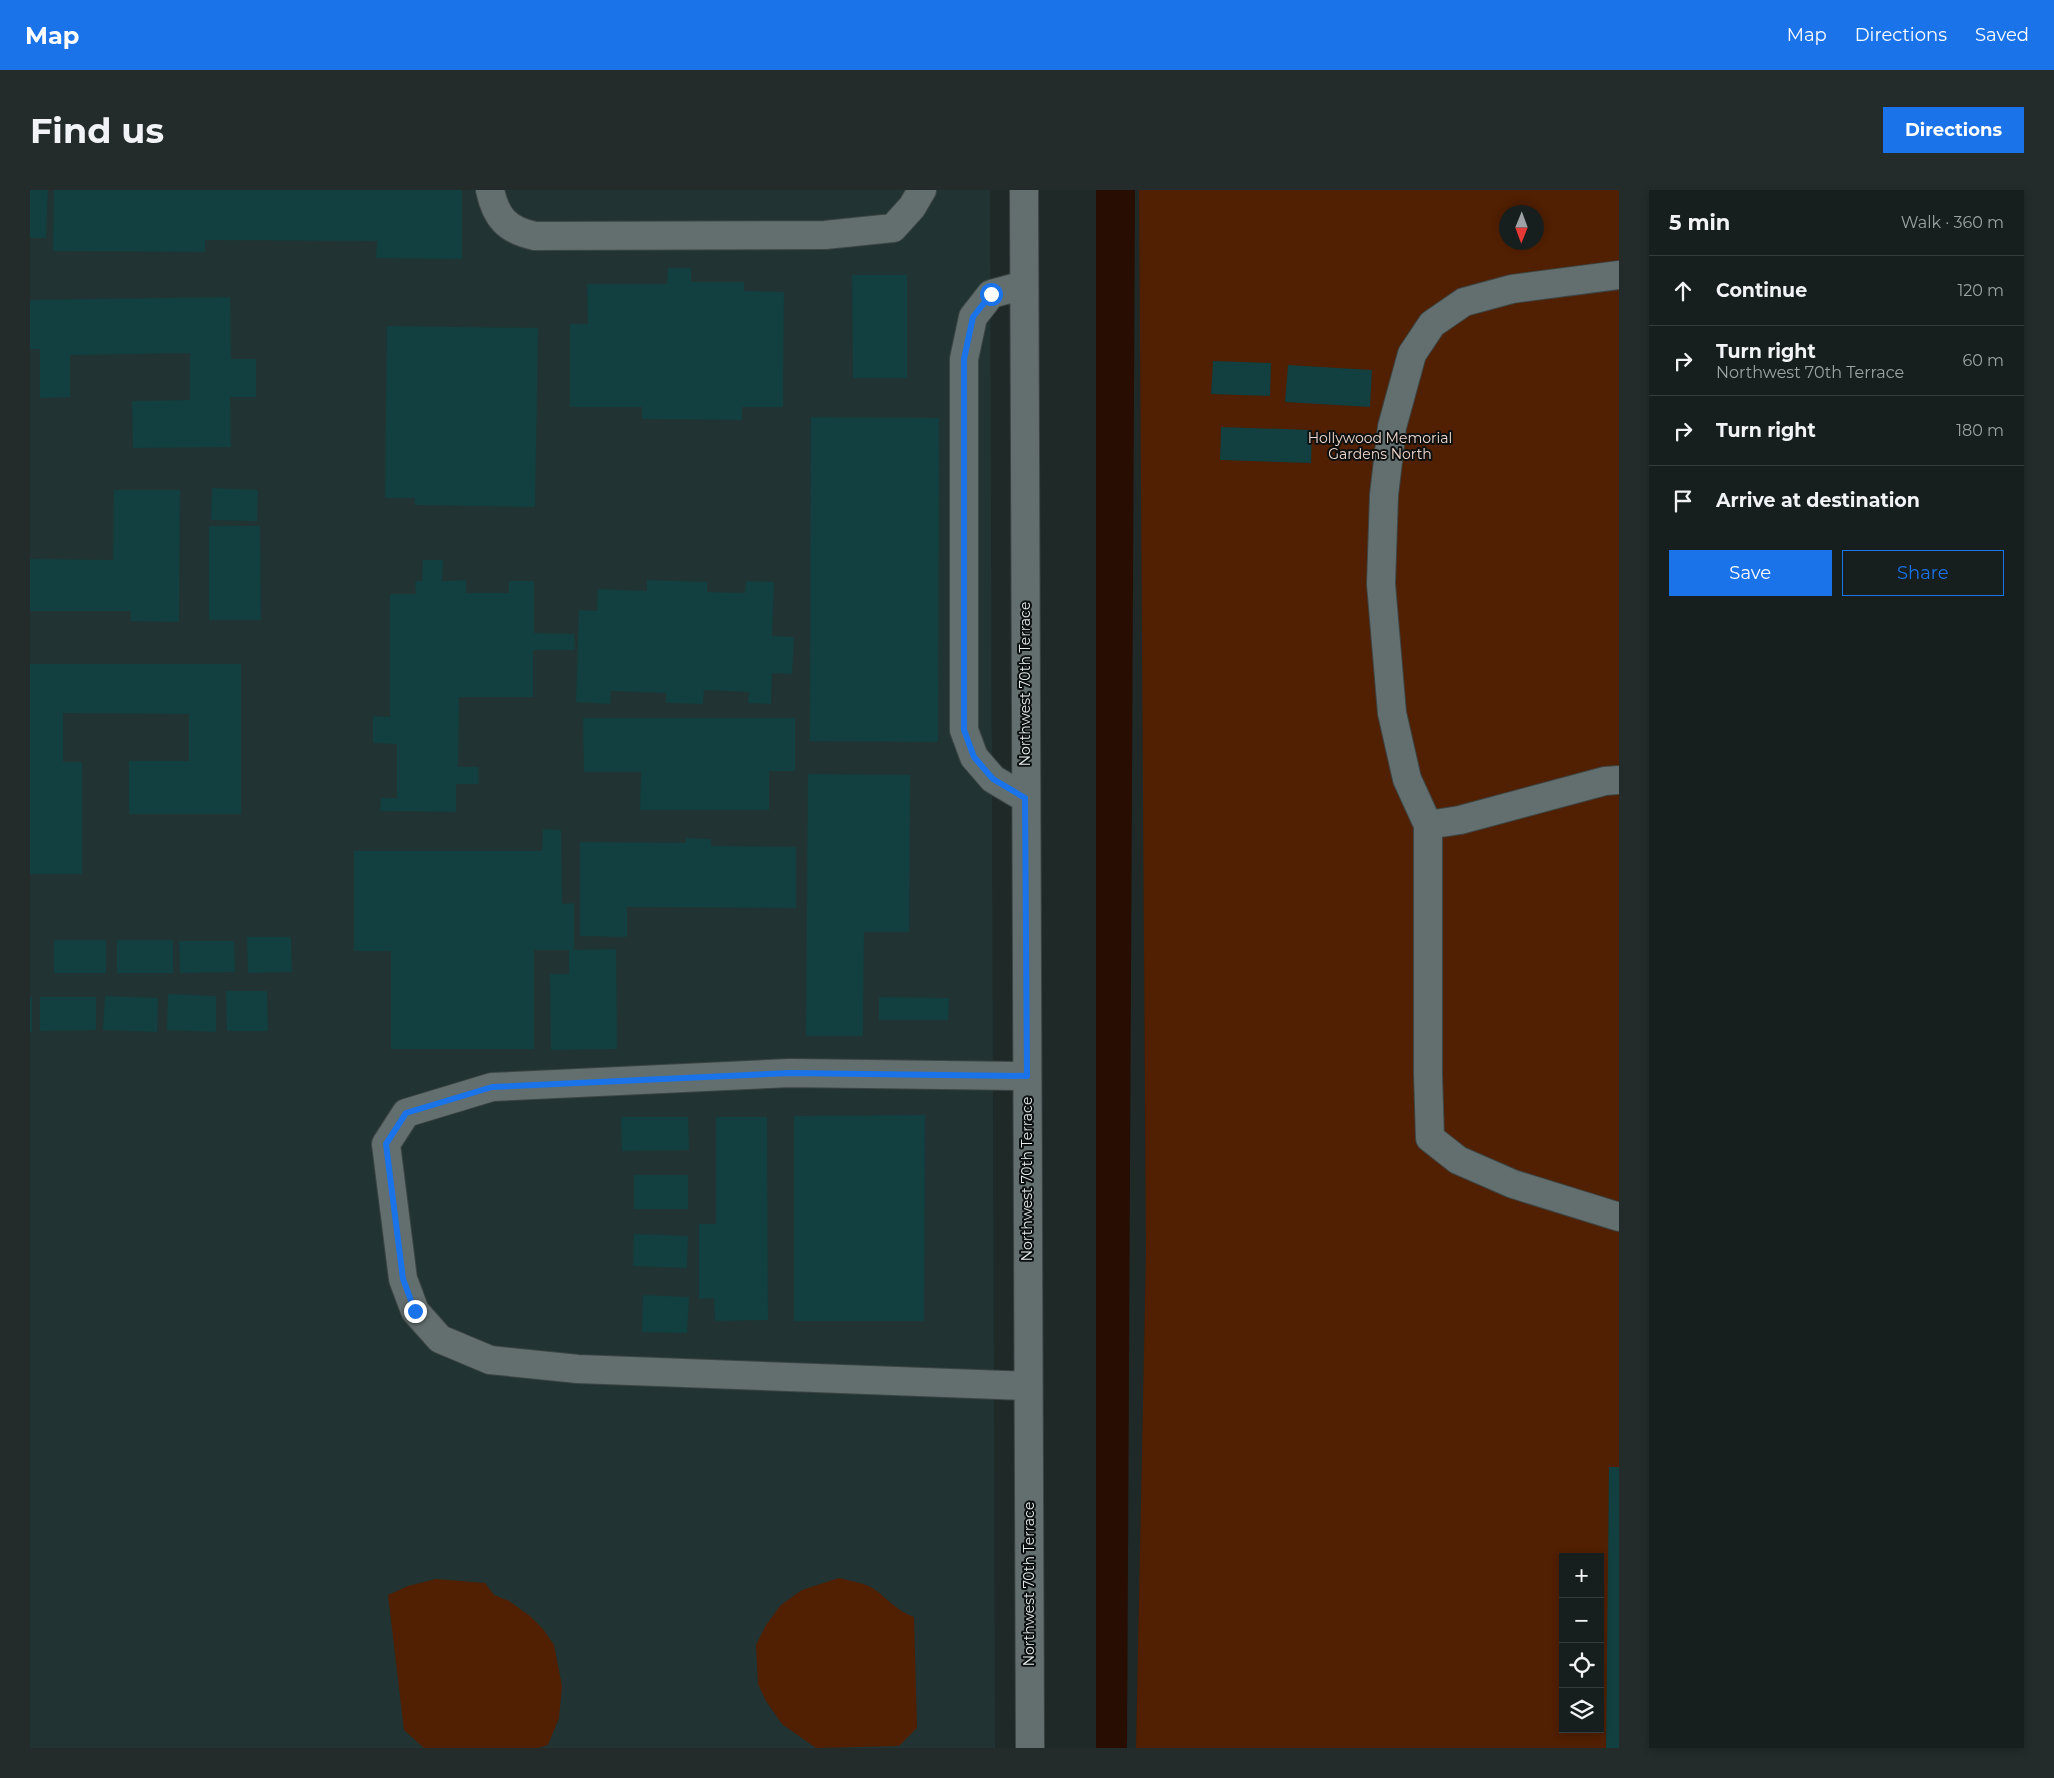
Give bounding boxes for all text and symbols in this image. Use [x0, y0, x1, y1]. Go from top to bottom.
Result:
text: Map [25, 21, 79, 50]
text: Map [1787, 24, 1827, 46]
text: Directions [1855, 24, 1947, 46]
text: Saved [1975, 24, 2029, 46]
button: Directions [1883, 107, 2024, 153]
text: Find us [30, 109, 164, 152]
north arrow [1499, 205, 1544, 250]
text: 5 min [1669, 210, 1730, 235]
text: Walk · 360 m [1901, 213, 2004, 232]
icon: ahead [1669, 277, 1697, 305]
text: Continue [1716, 279, 1807, 302]
text: 120 m [1957, 281, 2004, 300]
route start [980, 283, 1003, 306]
text: Turn right [1716, 340, 1816, 363]
icon: right [1669, 347, 1697, 375]
text: 60 m [1962, 351, 2004, 370]
text: Northwest 70th Terrace [1716, 363, 1904, 382]
icon: right [1669, 417, 1697, 445]
text: Turn right [1716, 419, 1816, 442]
text: 180 m [1956, 421, 2004, 440]
park label: Hollywood Memorial Gardens North [1308, 429, 1452, 463]
icon: arrive [1669, 487, 1697, 515]
text: Arrive at destination [1716, 489, 1920, 512]
button: Save [1669, 550, 1832, 596]
button: Share [1842, 550, 2004, 596]
street label: Northwest 70th Terrace [1016, 602, 1034, 766]
street label: Northwest 70th Terrace [1018, 1097, 1036, 1261]
route end [404, 1300, 427, 1323]
street label: Northwest 70th Terrace [1020, 1502, 1038, 1666]
map controls [1559, 1553, 1604, 1733]
button: + [1559, 1553, 1604, 1598]
button: − [1559, 1598, 1604, 1643]
button: locate [1559, 1643, 1604, 1688]
button: layers [1559, 1688, 1604, 1733]

